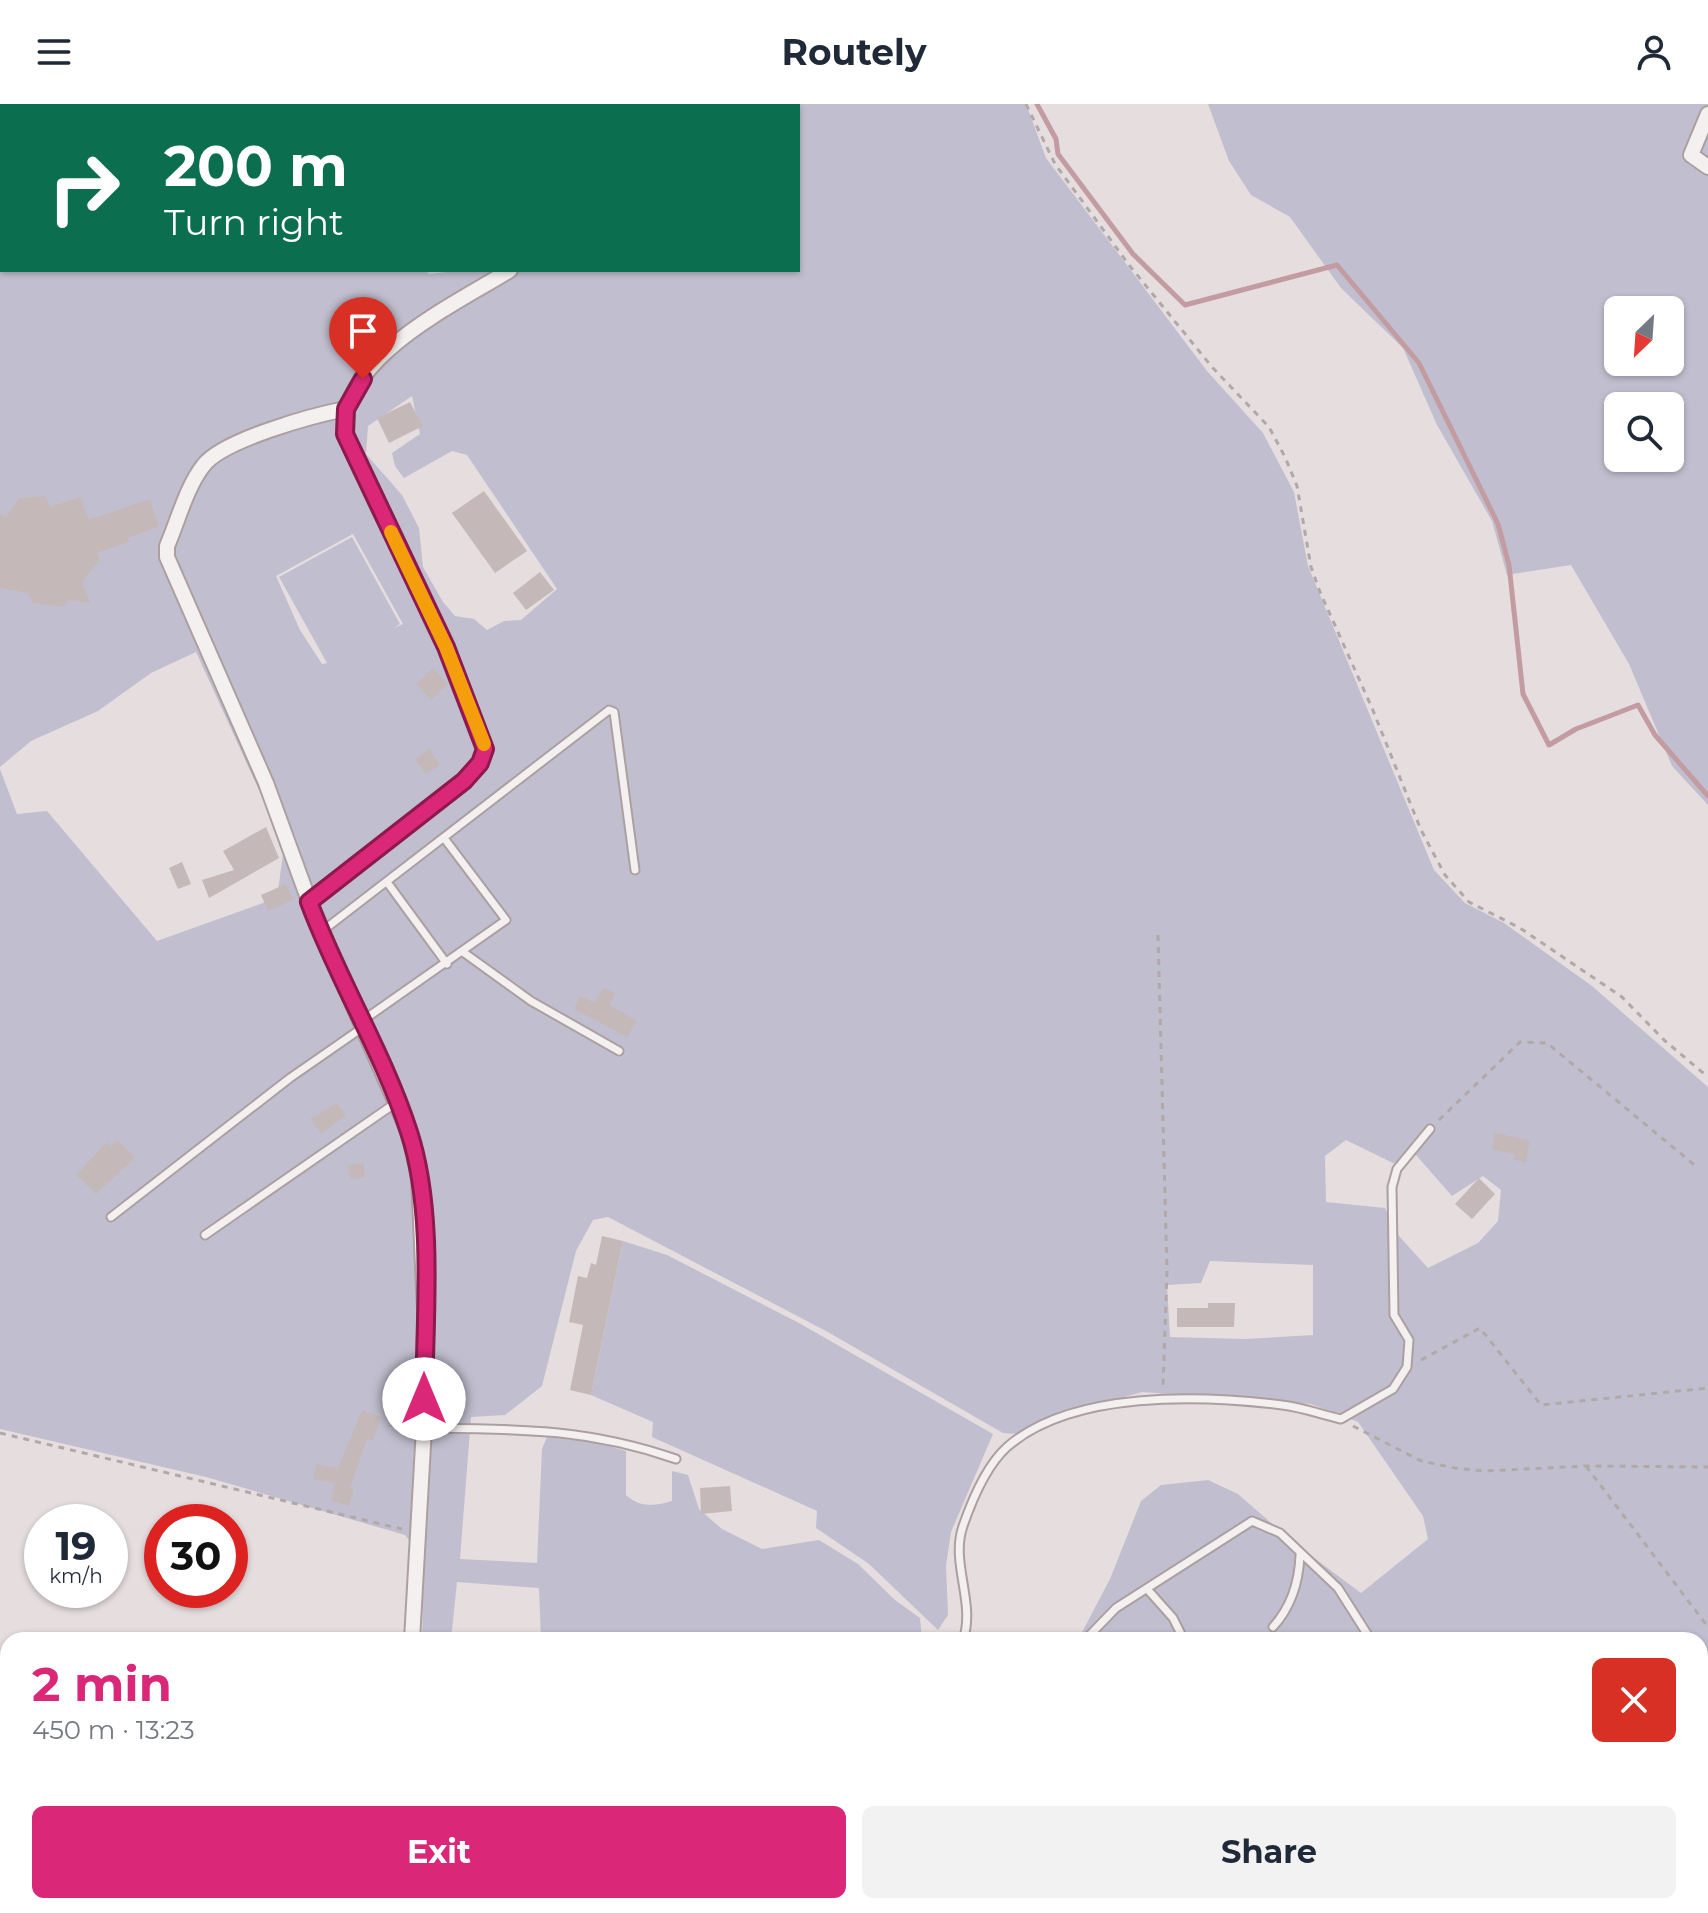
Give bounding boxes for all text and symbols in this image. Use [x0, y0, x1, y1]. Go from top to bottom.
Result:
icon: menu [32, 30, 76, 74]
text: Routely [782, 30, 926, 74]
icon: person [1632, 30, 1676, 74]
text: 200 m [164, 132, 348, 200]
icon: right [32, 136, 136, 240]
text: Turn right [164, 200, 344, 244]
north arrow [1604, 296, 1684, 376]
map controls [1604, 296, 1684, 472]
pin [329, 297, 397, 379]
icon: arrive [341, 309, 385, 353]
button: search [1604, 392, 1684, 472]
position arrow [382, 1357, 466, 1441]
speed limit sign: 30 [144, 1504, 248, 1608]
text: 19 [55, 1521, 97, 1570]
text: km/h [49, 1564, 103, 1588]
text: 2 min [32, 1655, 172, 1713]
button: close [1592, 1658, 1676, 1742]
text: 450 m · 13:23 [32, 1714, 195, 1746]
button: Exit [32, 1806, 846, 1898]
button: Share [862, 1806, 1676, 1898]

